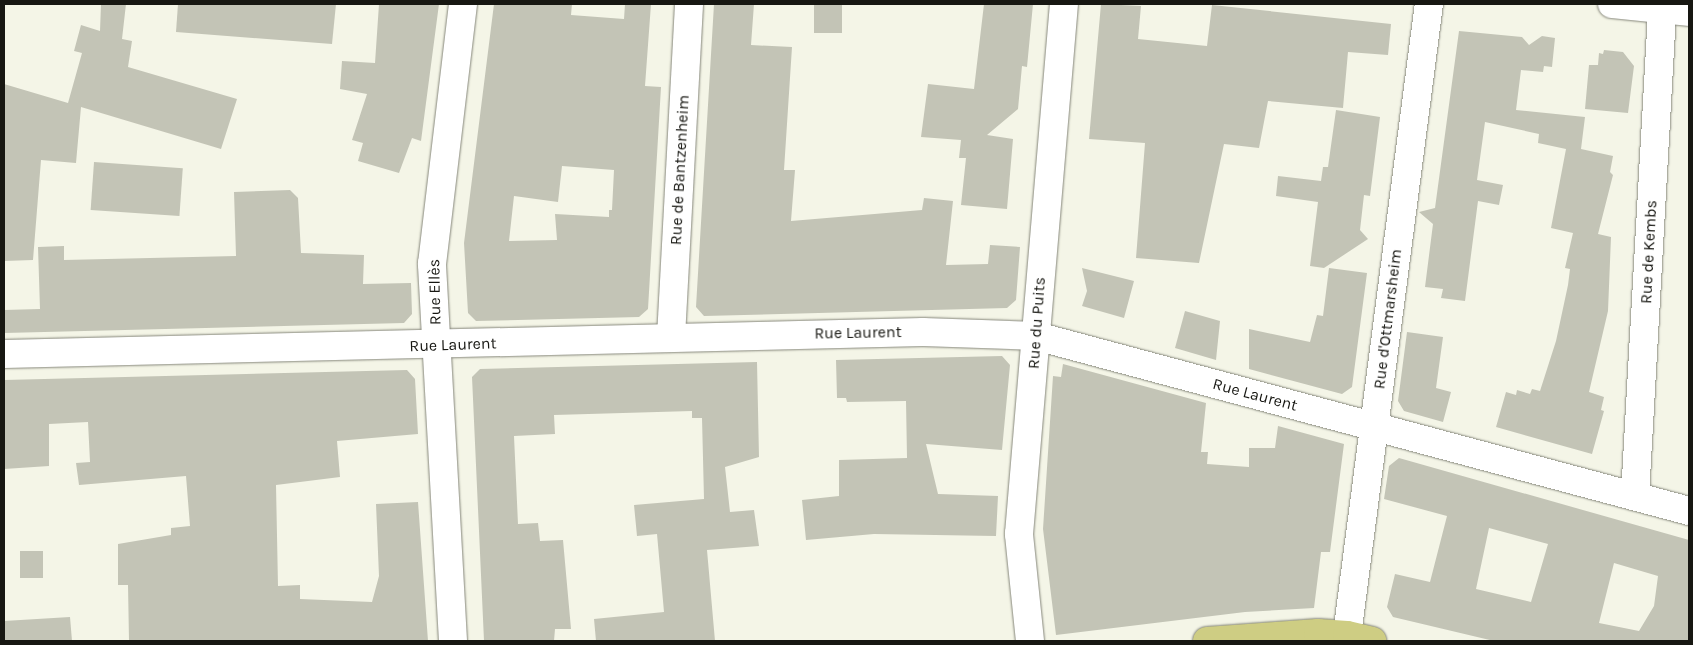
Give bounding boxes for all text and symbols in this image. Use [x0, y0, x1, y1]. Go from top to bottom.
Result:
street label: Rue de Bantzenheim [666, 94, 694, 246]
street label: Rue de Kembs [1637, 200, 1661, 304]
street label: Rue d'Ottmarsheim [1370, 248, 1406, 390]
street label: Rue Ellès [425, 259, 445, 325]
street label: Rue du Puits [1024, 276, 1050, 370]
street label: Rue Laurent [814, 323, 902, 343]
street label: Rue Laurent [409, 334, 497, 356]
street label: Rue Laurent [1210, 374, 1300, 416]

